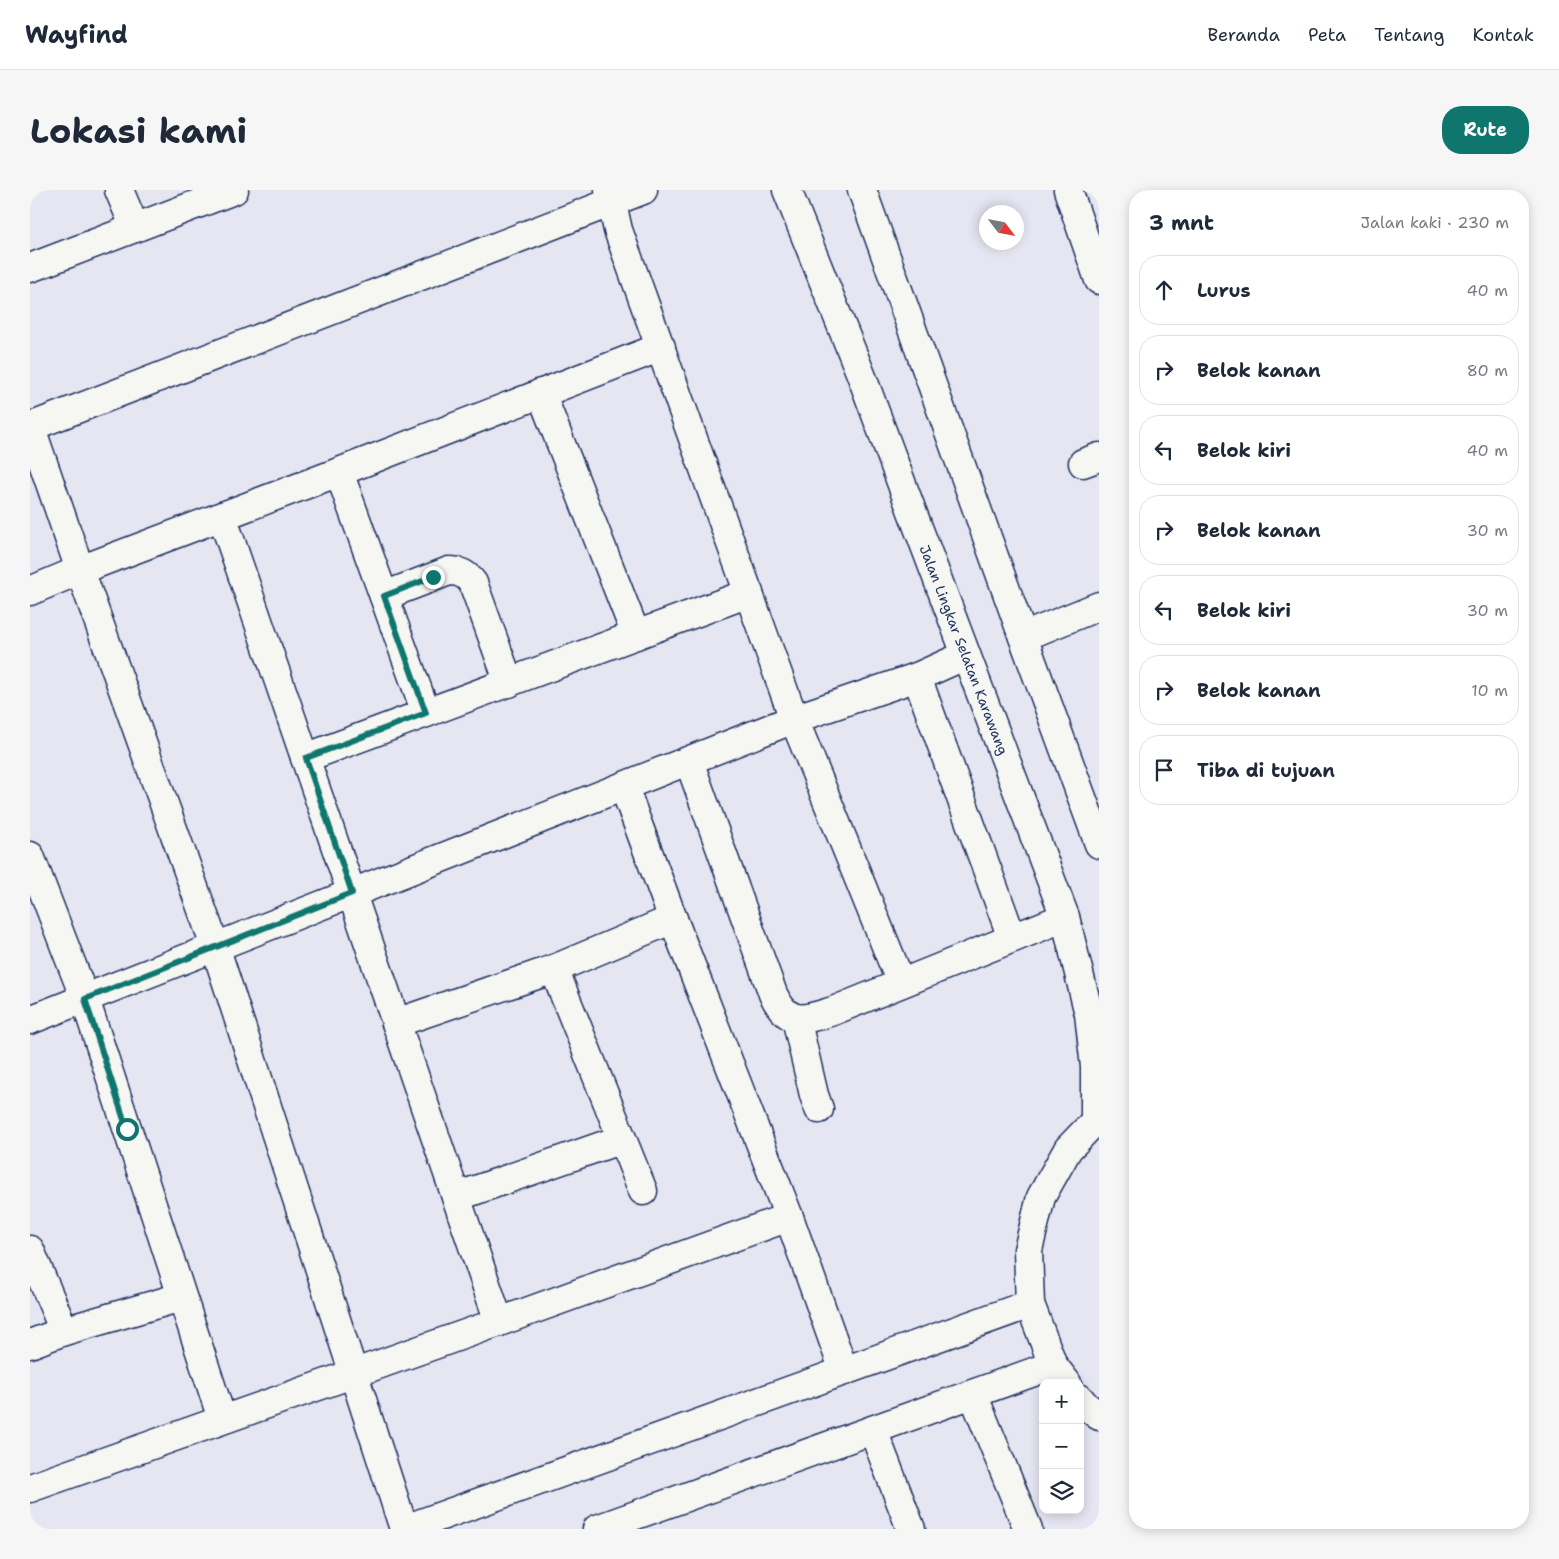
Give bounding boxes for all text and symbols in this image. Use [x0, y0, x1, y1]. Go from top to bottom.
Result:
text: Wayfind [25, 19, 128, 51]
text: Beranda [1208, 23, 1280, 47]
text: Peta [1308, 23, 1346, 47]
text: Tentang [1374, 23, 1445, 47]
text: Kontak [1473, 23, 1534, 47]
button: Rute [1442, 106, 1529, 154]
text: Lokasi kami [30, 107, 247, 154]
north arrow [979, 205, 1024, 250]
text: 3 mnt [1149, 209, 1214, 237]
text: Jalan kaki · 230 m [1361, 212, 1509, 233]
icon: ahead [1150, 276, 1178, 304]
text: Lurus [1197, 278, 1251, 303]
text: 40 m [1466, 280, 1508, 301]
icon: right [1150, 356, 1178, 384]
text: Belok kanan [1197, 358, 1321, 383]
text: 80 m [1467, 360, 1508, 381]
icon: left [1150, 436, 1178, 464]
text: Belok kiri [1197, 438, 1291, 463]
text: 40 m [1466, 440, 1508, 461]
icon: right [1150, 516, 1178, 544]
text: Belok kanan [1197, 518, 1321, 543]
text: 30 m [1467, 520, 1508, 541]
street label: Jalan Lingkar Selatan Karawang [916, 542, 1012, 758]
route end [422, 566, 445, 589]
icon: left [1150, 596, 1178, 624]
text: Belok kiri [1197, 598, 1291, 623]
text: 30 m [1467, 600, 1508, 621]
icon: right [1150, 676, 1178, 704]
text: Belok kanan [1197, 678, 1321, 703]
text: 10 m [1471, 680, 1508, 701]
icon: arrive [1150, 756, 1178, 784]
text: Tiba di tujuan [1197, 758, 1335, 783]
route start [116, 1118, 139, 1141]
map controls [1039, 1379, 1084, 1514]
button: + [1039, 1379, 1084, 1424]
button: − [1039, 1424, 1084, 1469]
button: layers [1039, 1469, 1084, 1514]

